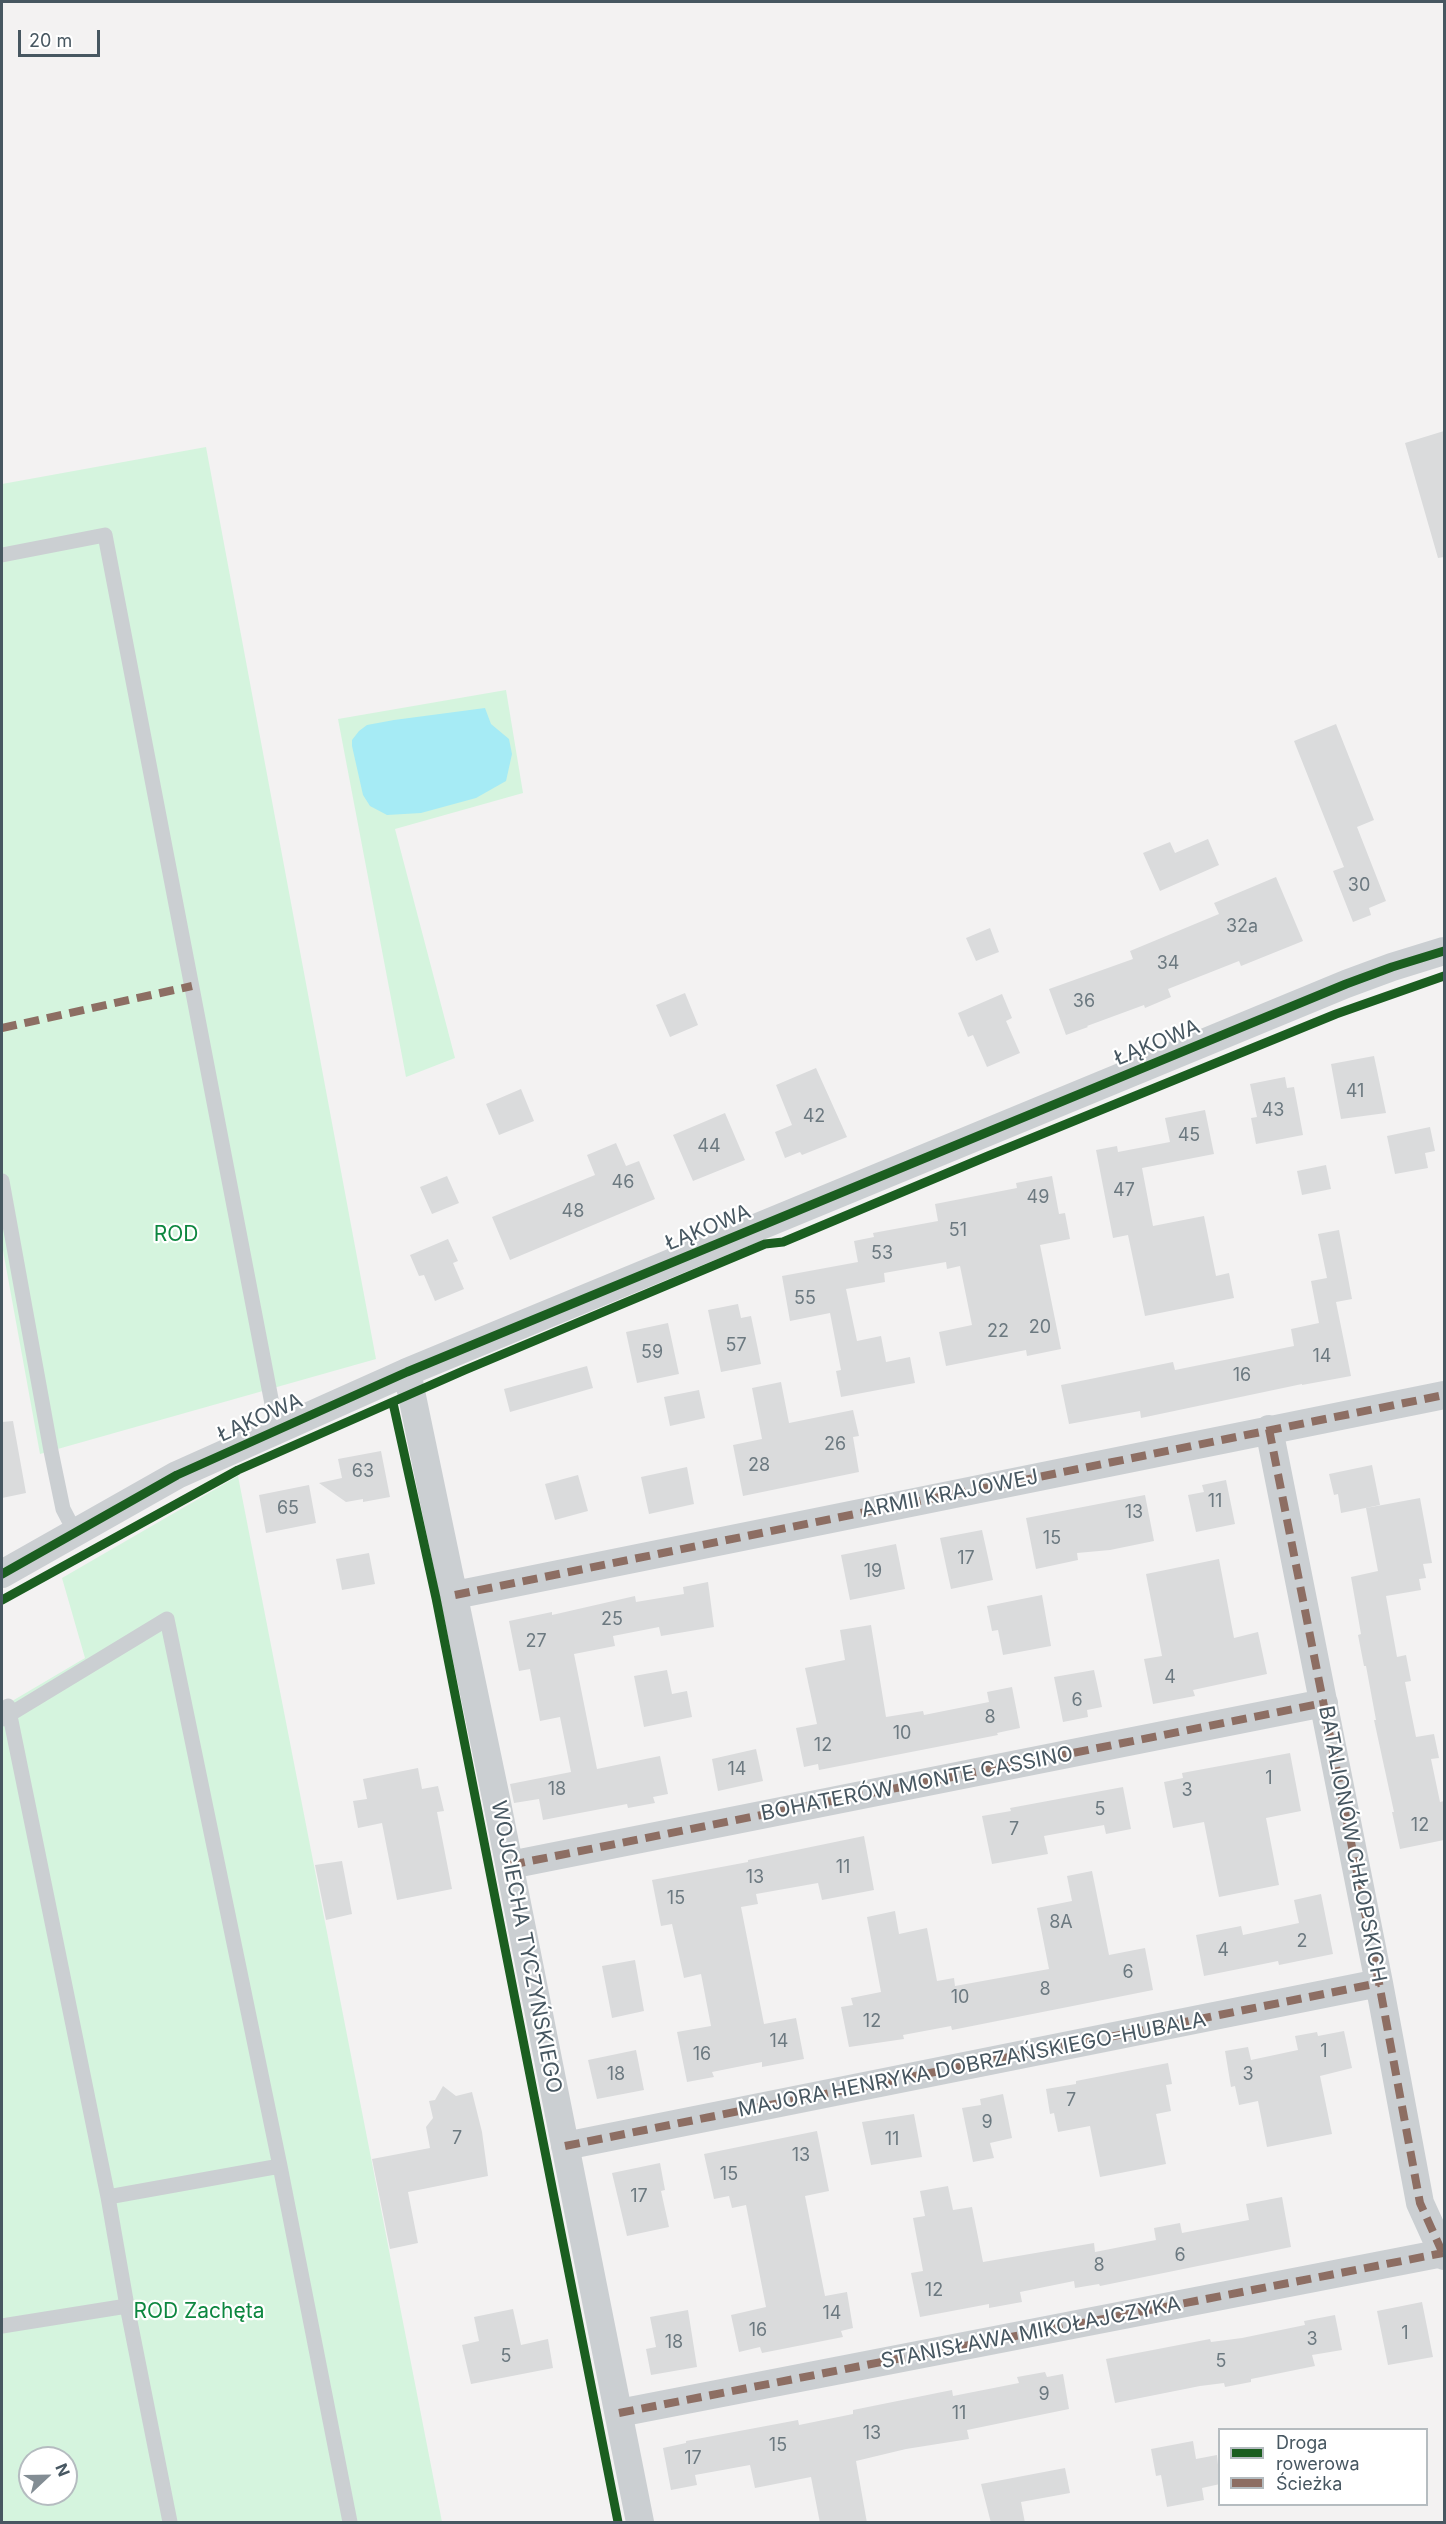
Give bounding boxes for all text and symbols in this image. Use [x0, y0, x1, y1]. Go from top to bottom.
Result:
scale bar [21, 18, 104, 56]
text: 20 m [29, 30, 72, 51]
house number: 30 [1348, 875, 1370, 897]
house number: 32a [1226, 916, 1258, 938]
house number: 34 [1157, 953, 1179, 975]
house number: 36 [1073, 991, 1095, 1013]
street label: ŁĄKOWA [1110, 1014, 1204, 1072]
house number: 41 [1346, 1081, 1364, 1103]
house number: 43 [1262, 1100, 1284, 1122]
house number: 42 [803, 1106, 825, 1128]
house number: 45 [1178, 1125, 1200, 1147]
house number: 44 [697, 1136, 721, 1158]
house number: 46 [612, 1172, 634, 1194]
house number: 47 [1113, 1180, 1135, 1202]
house number: 49 [1027, 1187, 1049, 1209]
street label: ŁĄKOWA [661, 1199, 755, 1257]
house number: 48 [562, 1201, 584, 1223]
house number: 51 [949, 1220, 967, 1242]
park label: ROD [154, 1222, 198, 1248]
house number: 53 [871, 1243, 893, 1265]
house number: 55 [794, 1288, 816, 1310]
house number: 20 [1029, 1317, 1051, 1339]
house number: 22 [987, 1321, 1009, 1343]
house number: 57 [725, 1335, 747, 1357]
house number: 59 [641, 1342, 663, 1364]
house number: 14 [1313, 1346, 1331, 1368]
house number: 16 [1233, 1365, 1251, 1387]
street label: ŁĄKOWA [214, 1388, 306, 1448]
house number: 26 [824, 1434, 846, 1456]
house number: 28 [748, 1455, 770, 1477]
house number: 63 [352, 1461, 374, 1483]
street label: ARMII KRAJOWEJ [859, 1464, 1041, 1524]
house number: 11 [1208, 1491, 1222, 1513]
house number: 65 [277, 1498, 299, 1520]
house number: 13 [1125, 1502, 1143, 1524]
house number: 15 [1043, 1528, 1061, 1550]
house number: 17 [957, 1548, 975, 1570]
house number: 19 [864, 1561, 882, 1583]
house number: 25 [601, 1609, 623, 1631]
house number: 27 [525, 1631, 547, 1653]
house number: 4 [1164, 1667, 1176, 1689]
house number: 6 [1071, 1690, 1083, 1712]
street label: BATALIONÓW CHŁOPSKICH [1313, 1704, 1391, 1984]
house number: 8 [984, 1707, 996, 1729]
house number: 10 [893, 1723, 911, 1745]
house number: 12 [814, 1735, 832, 1757]
street label: BOHATERÓW MONTE CASSINO [759, 1741, 1075, 1827]
house number: 14 [728, 1759, 746, 1781]
house number: 1 [1265, 1768, 1273, 1790]
house number: 18 [548, 1779, 566, 1801]
house number: 3 [1181, 1780, 1193, 1802]
street label: WOJCIECHA TYCZYŃSKIEGO [485, 1799, 567, 2095]
house number: 5 [1095, 1799, 1105, 1821]
house number: 12 [1411, 1815, 1429, 1837]
house number: 7 [1009, 1819, 1019, 1841]
house number: 11 [836, 1857, 850, 1879]
house number: 13 [746, 1867, 764, 1889]
house number: 15 [667, 1888, 685, 1910]
house number: 8A [1049, 1912, 1073, 1934]
house number: 2 [1297, 1931, 1307, 1953]
house number: 4 [1217, 1940, 1229, 1962]
house number: 6 [1122, 1962, 1134, 1984]
house number: 8 [1039, 1979, 1051, 2001]
house number: 10 [951, 1987, 969, 2009]
street label: MAJORA HENRYKA DOBRZAŃSKIEGO-HUBALA [736, 2007, 1208, 2123]
house number: 12 [863, 2011, 881, 2033]
house number: 14 [770, 2031, 788, 2053]
house number: 1 [1320, 2041, 1328, 2063]
house number: 16 [693, 2044, 711, 2066]
house number: 18 [607, 2064, 625, 2086]
house number: 3 [1242, 2064, 1254, 2086]
house number: 7 [1066, 2090, 1076, 2112]
house number: 9 [981, 2112, 993, 2134]
house number: 7 [452, 2128, 462, 2150]
house number: 11 [885, 2129, 899, 2151]
house number: 13 [792, 2145, 810, 2167]
house number: 15 [720, 2164, 738, 2186]
house number: 17 [630, 2186, 648, 2208]
house number: 6 [1174, 2245, 1186, 2267]
house number: 8 [1093, 2255, 1105, 2277]
house number: 12 [925, 2280, 943, 2302]
street label: STANISŁAWA MIKOŁAJCZYKA [879, 2292, 1183, 2374]
park label: ROD Zachęta [133, 2299, 265, 2325]
house number: 14 [823, 2303, 841, 2325]
house number: 16 [749, 2320, 767, 2342]
house number: 1 [1401, 2323, 1409, 2345]
house number: 3 [1306, 2329, 1318, 2351]
house number: 18 [665, 2332, 683, 2354]
house number: 5 [501, 2346, 511, 2368]
house number: 5 [1216, 2351, 1226, 2373]
house number: 9 [1038, 2384, 1050, 2406]
house number: 11 [952, 2403, 966, 2425]
house number: 13 [863, 2423, 881, 2445]
legend [1218, 2428, 1428, 2506]
text: Droga rowerowa [1276, 2432, 1360, 2474]
house number: 15 [769, 2435, 787, 2457]
north arrow [18, 2446, 78, 2506]
house number: 17 [684, 2448, 702, 2470]
text: N [51, 2461, 74, 2479]
text: Ścieżka [1276, 2473, 1342, 2494]

